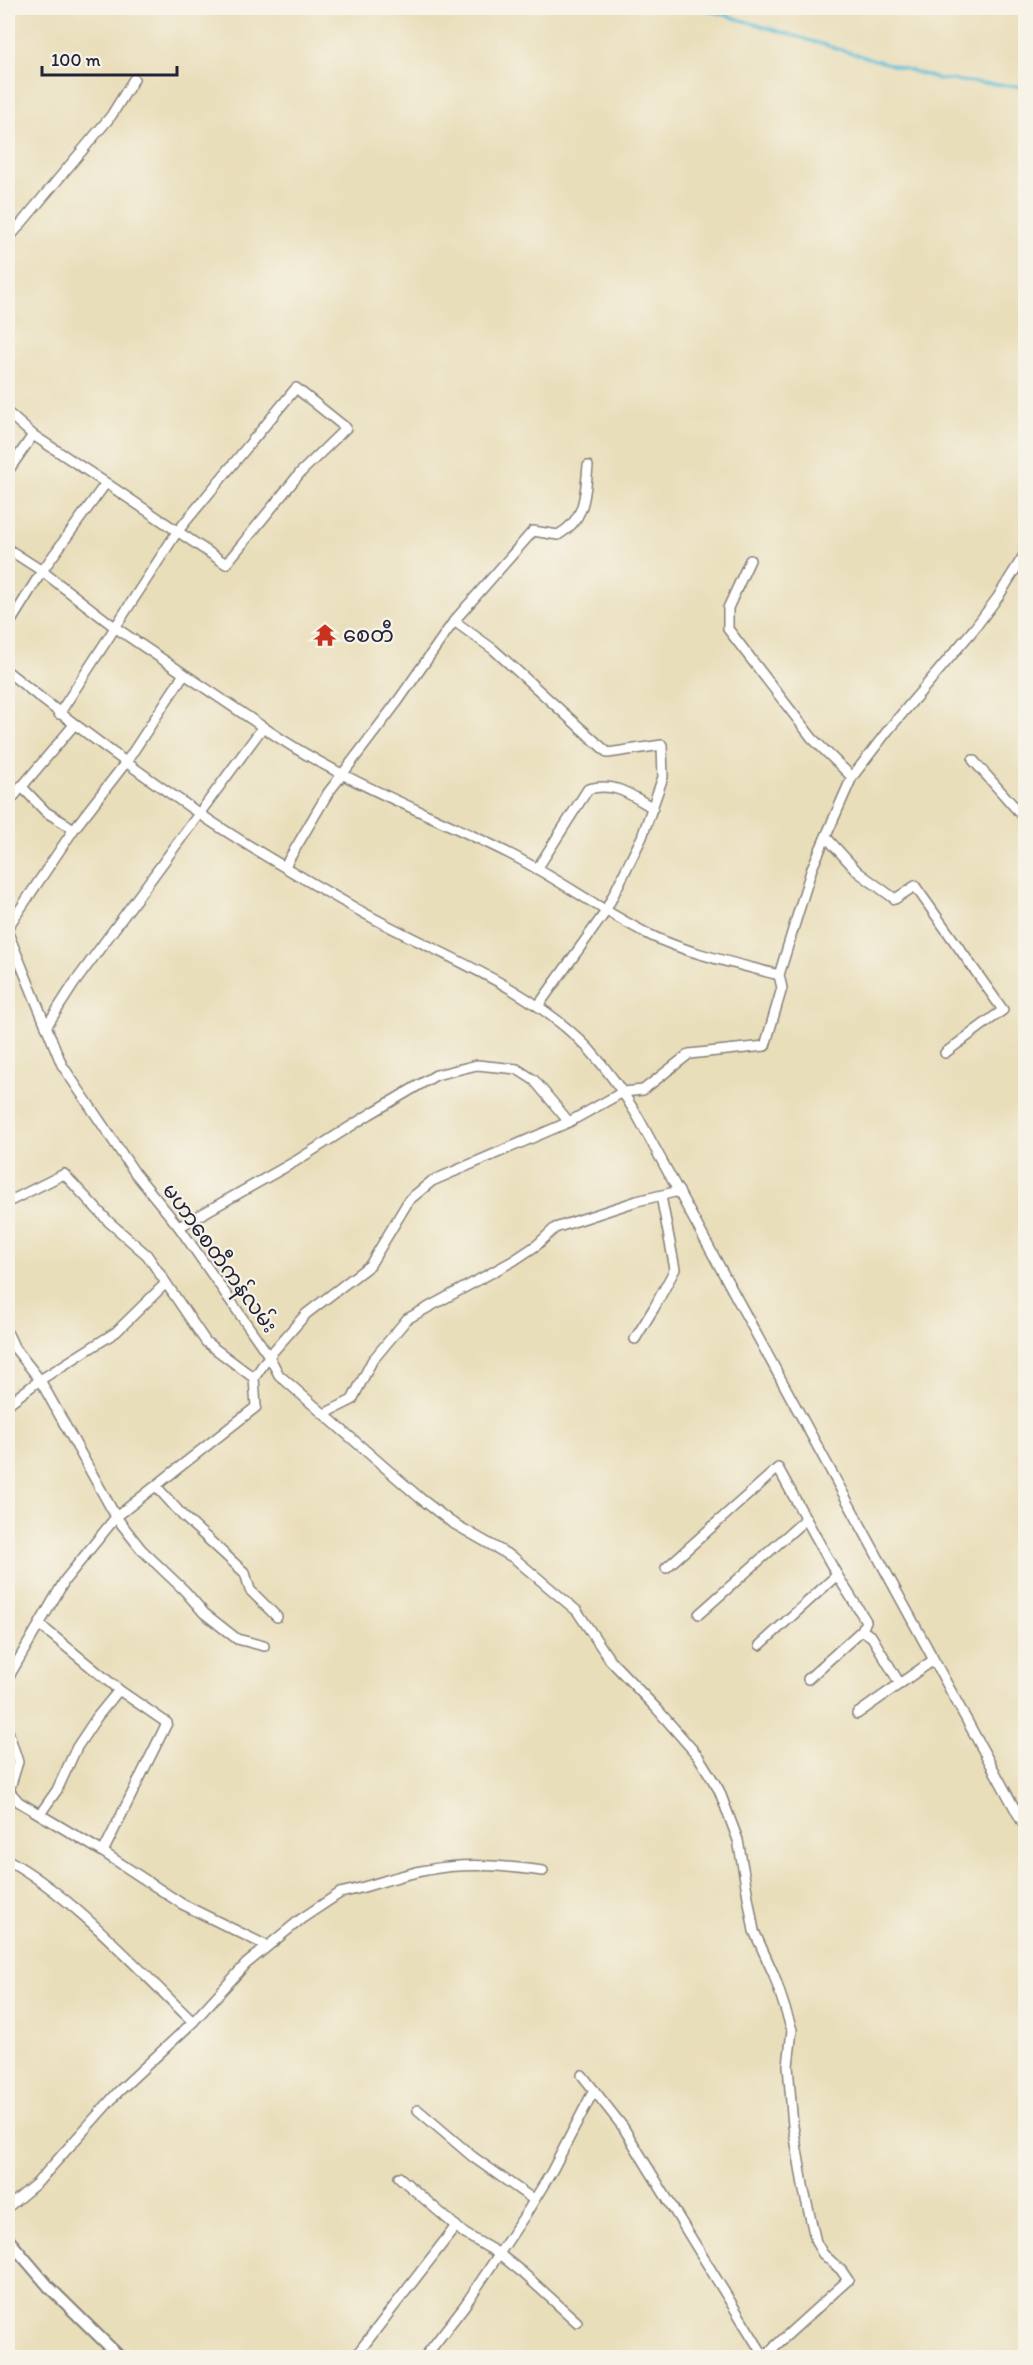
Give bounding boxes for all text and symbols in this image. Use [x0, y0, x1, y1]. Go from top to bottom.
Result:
scale bar [42, 39, 177, 77]
text: 100 m [51, 49, 101, 71]
place label: စေတီ [343, 619, 394, 647]
temple icon: စေတီ [312, 622, 338, 648]
street label: မဟာစေတီကန်လမ်း [154, 1176, 285, 1340]

